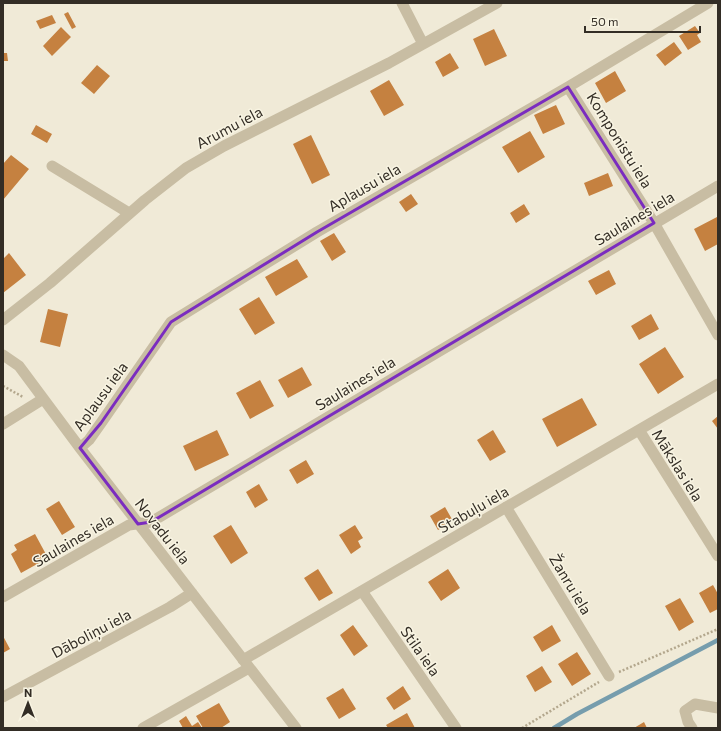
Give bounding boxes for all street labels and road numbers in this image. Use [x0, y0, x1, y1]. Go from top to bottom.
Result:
street label: Komponistu iela [583, 89, 657, 191]
street label: Arumu iela [193, 102, 265, 152]
street label: Aplausu iela [325, 159, 403, 215]
street label: Saulaines iela [591, 187, 677, 249]
street label: Saulaines iela [312, 352, 398, 414]
street label: Aplausu iela [69, 358, 131, 434]
street label: Mākslas iela [649, 426, 707, 504]
street label: Stabuļu iela [435, 482, 512, 538]
street label: Novadu iela [132, 494, 194, 568]
street label: Saulaines iela [29, 510, 117, 570]
street label: Žanru iela [546, 550, 597, 617]
street label: Dāboliņu iela [48, 604, 135, 663]
street label: Stila iela [397, 623, 445, 679]

